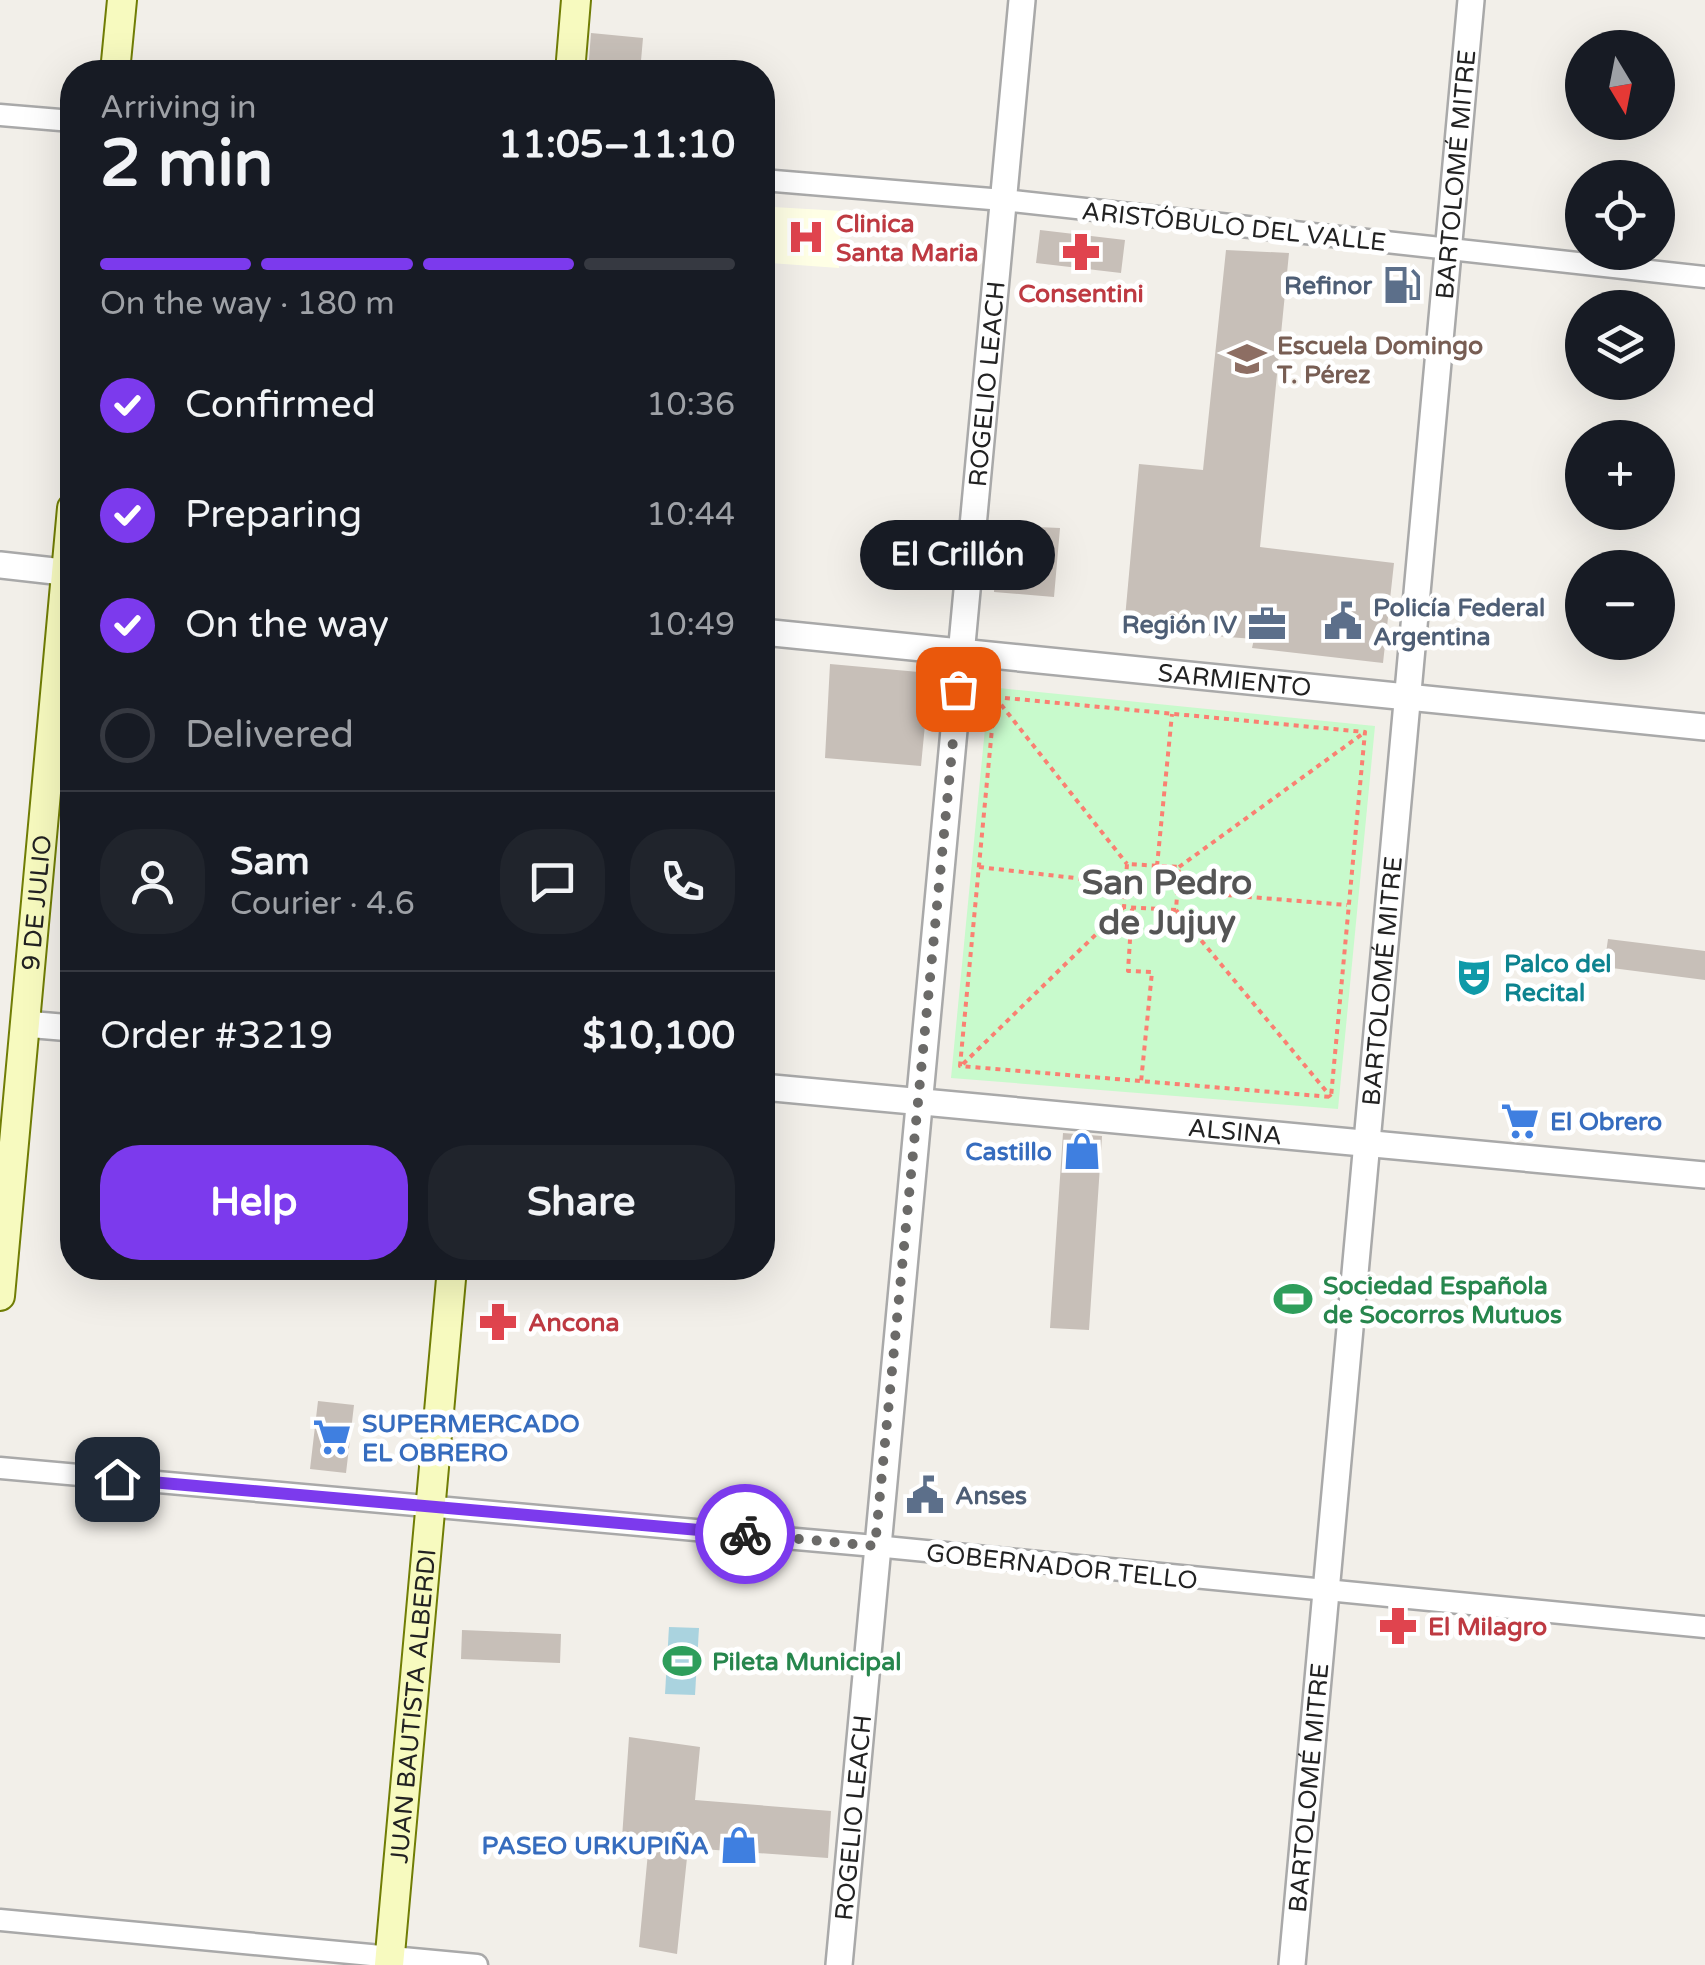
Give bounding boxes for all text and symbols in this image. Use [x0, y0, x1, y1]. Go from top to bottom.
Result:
north arrow [1565, 30, 1675, 140]
map controls [1565, 30, 1675, 660]
street label: BARTOLOMÉ MITRE [1430, 48, 1482, 301]
text: Arriving in [100, 89, 257, 127]
text: 11:05–11:10 [498, 122, 735, 168]
text: 2 min [100, 125, 273, 204]
button: locate [1565, 160, 1675, 270]
street label: ARISTÓBULO DEL VALLE [1080, 196, 1387, 258]
place label: Clinica Santa Maria [836, 209, 979, 268]
hospital icon: Clinica Santa Maria [785, 216, 827, 258]
pharmacy icon: Consentini [1060, 231, 1102, 273]
fuel station icon: Refinor [1381, 264, 1423, 306]
place label: Refinor [1284, 271, 1372, 301]
place label: Consentini [1018, 279, 1144, 309]
street label: ROGELIO LEACH [963, 280, 1012, 488]
text: On the way · 180 m [100, 285, 395, 323]
button: layers [1565, 290, 1675, 400]
place label: Escuela Domingo T. Pérez [1276, 331, 1483, 390]
school or university icon: Escuela Domingo T. Pérez [1226, 338, 1268, 380]
icon: check [100, 378, 155, 433]
text: Confirmed [185, 382, 376, 428]
text: 10:36 [646, 386, 735, 424]
button: + [1565, 420, 1675, 530]
icon: check [100, 488, 155, 543]
text: Preparing [185, 492, 362, 538]
text: 10:44 [646, 496, 735, 534]
callout: El Crillón [860, 519, 1056, 589]
text: El Crillón [891, 536, 1024, 574]
button: − [1565, 550, 1675, 660]
place label: Policía Federal Argentina [1373, 593, 1545, 652]
icon: check [100, 598, 155, 653]
public building icon: Policía Federal Argentina [1322, 600, 1364, 642]
text: On the way [185, 602, 389, 648]
office icon: Región IV [1246, 603, 1288, 645]
text: 10:49 [646, 606, 735, 644]
place label: Región IV [1122, 610, 1238, 640]
pin [916, 647, 1001, 732]
street label: SARMIENTO [1156, 658, 1313, 703]
icon: bag [931, 662, 986, 717]
text: Delivered [185, 712, 354, 758]
button: person [100, 829, 205, 934]
button: chat [500, 829, 605, 934]
button: phone [630, 829, 735, 934]
street label: 9 DE JULIO [16, 834, 58, 972]
text: Sam [230, 839, 310, 885]
street label: BARTOLOMÉ MITRE [1356, 855, 1409, 1107]
district label: San Pedro de Jujuy [1082, 862, 1252, 944]
text: Courier · 4.6 [230, 885, 415, 923]
place label: Palco del Recital [1504, 949, 1612, 1008]
theatre icon: Palco del Recital [1453, 956, 1495, 998]
text: Order #3219 [100, 1013, 333, 1059]
text: $10,100 [582, 1013, 735, 1059]
supermarket icon: El Obrero [1499, 1100, 1541, 1142]
place label: El Obrero [1550, 1107, 1662, 1137]
street label: ALSINA [1186, 1113, 1283, 1151]
shop icon: Castillo [1061, 1130, 1103, 1172]
place label: Castillo [965, 1137, 1052, 1167]
button: Help [100, 1145, 408, 1260]
button: Share [428, 1145, 735, 1260]
place label: Sociedad Española de Socorros Mutuos [1323, 1271, 1562, 1330]
sports icon: Sociedad Española de Socorros Mutuos [1272, 1278, 1314, 1320]
pharmacy icon: Ancona [477, 1301, 519, 1343]
place label: Ancona [528, 1308, 619, 1338]
place label: SUPERMERCADO EL OBRERO [362, 1409, 580, 1468]
supermarket icon: SUPERMERCADO EL OBRERO [311, 1416, 353, 1458]
pin [75, 1437, 160, 1522]
icon: home [90, 1452, 145, 1507]
public building icon: Anses [904, 1474, 946, 1516]
place label: Anses [955, 1481, 1027, 1511]
courier [695, 1484, 795, 1584]
icon: bike [718, 1507, 773, 1562]
street label: GOBERNADOR TELLO [925, 1538, 1199, 1596]
street label: JUAN BAUTISTA ALBERDI [384, 1548, 443, 1865]
pharmacy icon: El Milagro [1377, 1605, 1419, 1647]
place label: El Milagro [1428, 1612, 1547, 1642]
sports icon: Pileta Municipal [661, 1640, 703, 1682]
place label: Pileta Municipal [712, 1647, 901, 1677]
street label: BARTOLOMÉ MITRE [1283, 1662, 1335, 1914]
street label: ROGELIO LEACH [829, 1714, 878, 1922]
shop icon: PASEO URKUPIÑA [718, 1824, 760, 1866]
place label: PASEO URKUPIÑA [482, 1831, 709, 1861]

